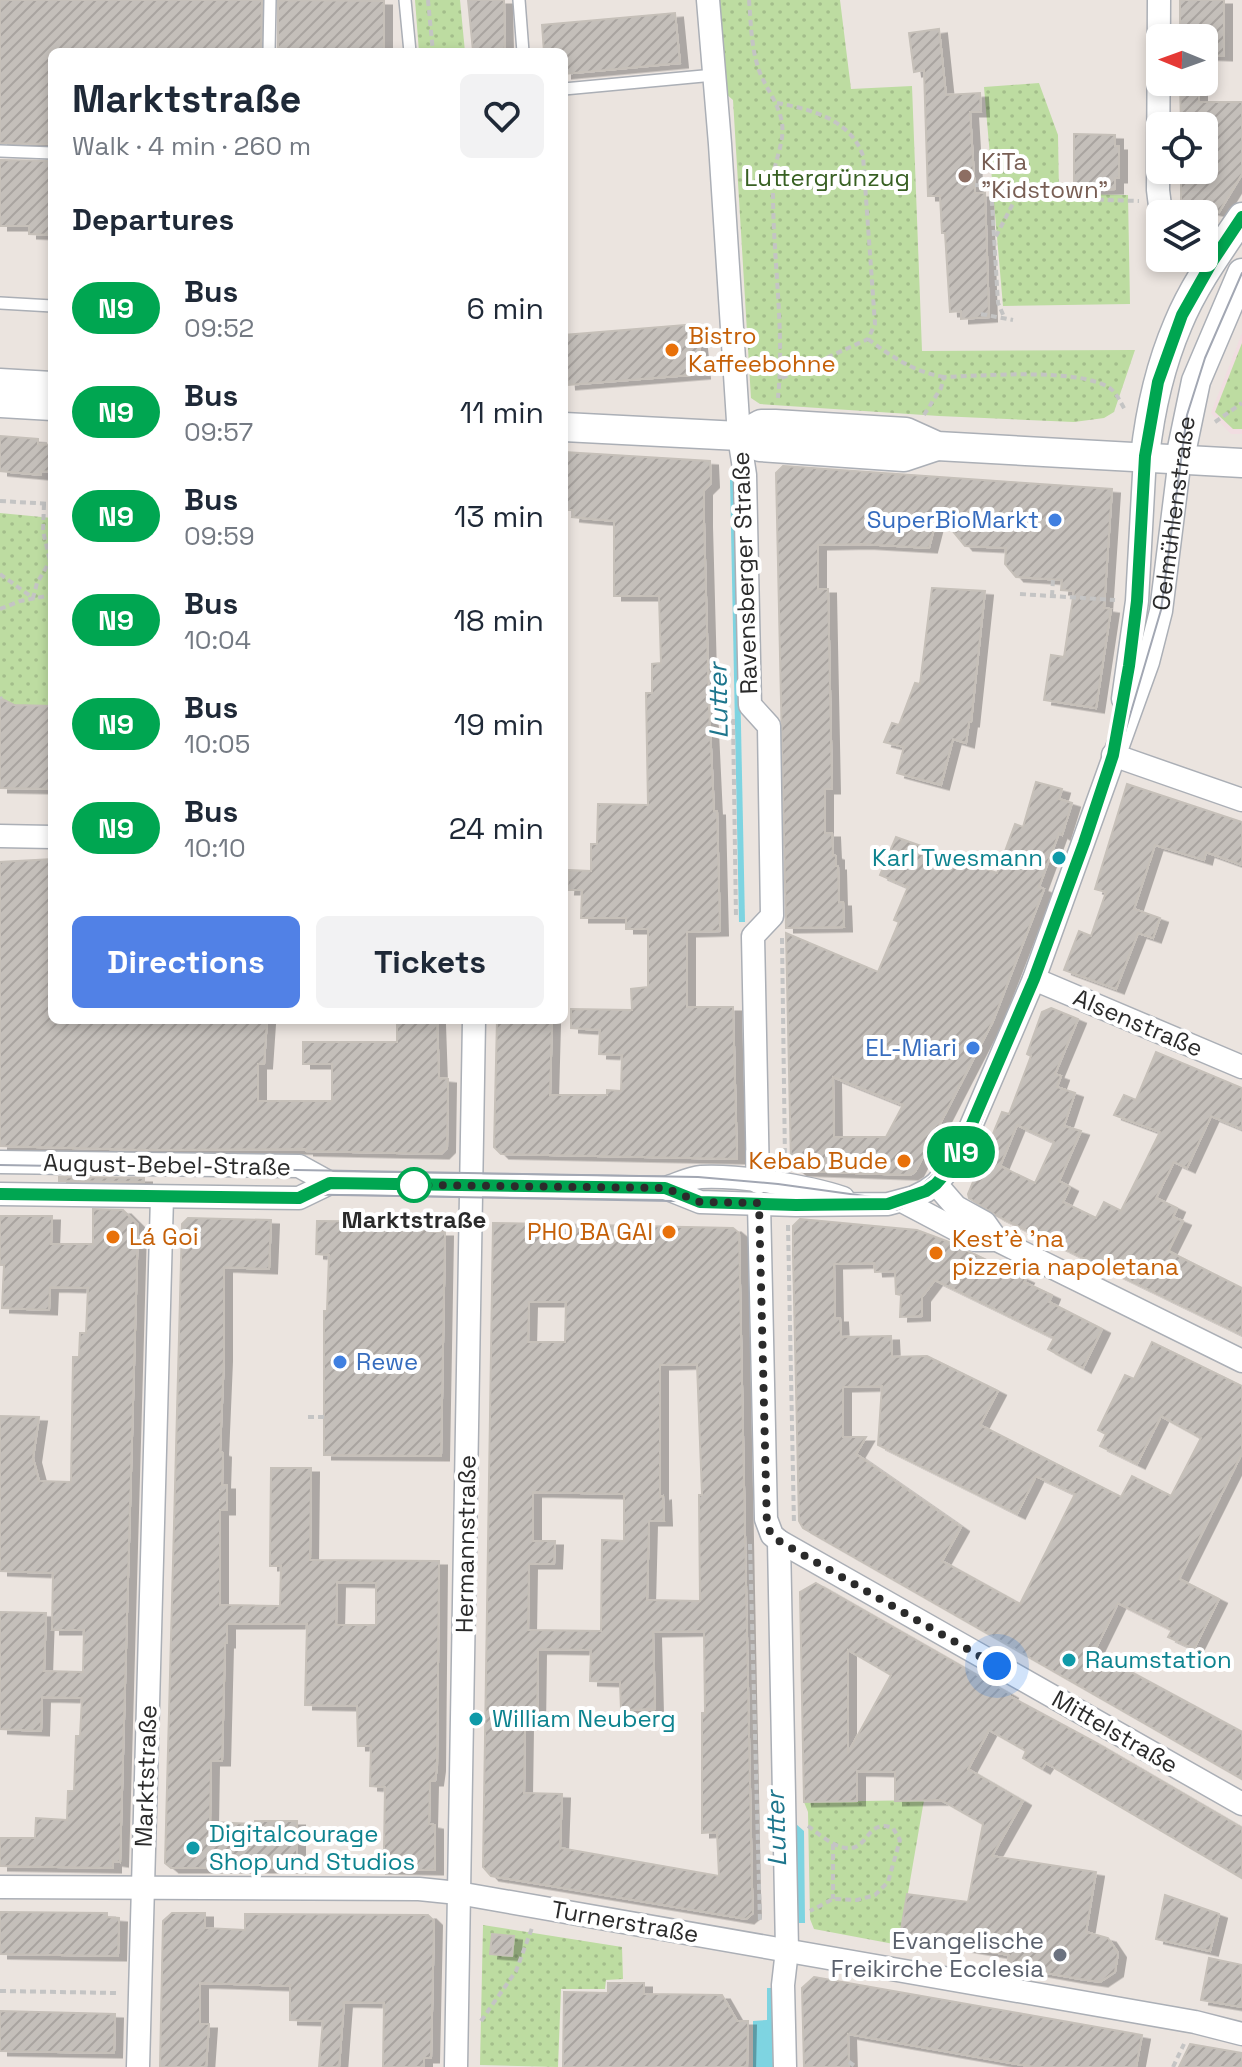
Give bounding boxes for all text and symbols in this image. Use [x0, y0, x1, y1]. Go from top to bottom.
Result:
north arrow [1146, 24, 1218, 96]
map controls [1146, 24, 1218, 272]
button: heart [460, 74, 544, 158]
text: Marktstraße [72, 75, 301, 123]
button: locate [1146, 112, 1218, 184]
text: Walk · 4 min · 260 m [72, 129, 311, 163]
place label: KiTa "Kidstown" [981, 146, 1108, 205]
park label: Luttergrünzug [744, 162, 910, 193]
marker: KiTa "Kidstown" [956, 167, 974, 185]
text: Departures [72, 200, 234, 239]
button: layers [1146, 200, 1218, 272]
text: Bus [184, 272, 238, 311]
text: 6 min [466, 289, 544, 328]
text: N9 [98, 290, 134, 326]
text: 09:52 [184, 311, 254, 345]
place label: Bistro Kaffeebohne [688, 320, 836, 379]
marker: Bistro Kaffeebohne [663, 341, 681, 359]
text: Bus [184, 376, 238, 415]
text: 11 min [460, 393, 544, 432]
text: N9 [98, 394, 134, 430]
street label: Oelmühlenstraße [1145, 414, 1202, 612]
text: 09:57 [184, 415, 253, 449]
street label: Ravensberger Straße [725, 451, 764, 695]
text: Bus [184, 480, 238, 519]
text: 13 min [454, 497, 544, 536]
text: N9 [98, 498, 134, 534]
place label: SuperBioMarkt [867, 504, 1039, 535]
marker: SuperBioMarkt [1046, 511, 1064, 529]
text: 09:59 [184, 519, 255, 553]
text: Bus [184, 584, 238, 623]
text: 18 min [454, 601, 544, 640]
text: N9 [98, 602, 134, 638]
text: 10:04 [184, 623, 251, 657]
water label: Lutter [700, 660, 736, 739]
text: Bus [184, 688, 238, 727]
text: 19 min [454, 705, 544, 744]
text: N9 [98, 706, 134, 742]
text: 10:05 [184, 727, 250, 761]
text: Bus [184, 792, 238, 831]
text: 24 min [449, 809, 544, 848]
text: N9 [98, 810, 134, 846]
text: 10:10 [184, 831, 246, 865]
place label: Karl Twesmann [872, 842, 1043, 873]
marker: Karl Twesmann [1050, 849, 1068, 867]
button: Directions [72, 916, 300, 1008]
button: Tickets [316, 916, 544, 1008]
street label: Alsenstraße [1069, 981, 1208, 1064]
place label: EL-Miari [865, 1032, 957, 1063]
marker: EL-Miari [964, 1039, 982, 1057]
line badge: N9 [925, 1126, 997, 1178]
text: N9 [943, 1134, 979, 1170]
place label: Kebab Bude [749, 1145, 888, 1176]
street label: August-Bebel-Straße [43, 1147, 291, 1182]
marker: Kebab Bude [895, 1152, 913, 1170]
marker: Marktstraße [397, 1168, 431, 1202]
place label: Marktstraße [342, 1204, 486, 1235]
place label: PHO BA GAI [527, 1216, 653, 1247]
place label: Lá Goi [129, 1221, 199, 1252]
marker: PHO BA GAI [660, 1223, 678, 1241]
place label: Kest'è 'na pizzeria napoletana [952, 1223, 1179, 1282]
marker: Lá Goi [104, 1228, 122, 1246]
marker: Kest'è 'na pizzeria napoletana [927, 1244, 945, 1262]
place label: Rewe [356, 1346, 418, 1377]
marker: Rewe [331, 1353, 349, 1371]
street label: Hermannstraße [448, 1455, 483, 1633]
place label: Raumstation [1085, 1644, 1232, 1675]
your location [977, 1646, 1017, 1686]
marker: Raumstation [1060, 1651, 1078, 1669]
street label: Mittelstraße [1047, 1683, 1184, 1780]
place label: William Neuberg [492, 1703, 676, 1734]
street label: Marktstraße [128, 1704, 163, 1848]
marker: William Neuberg [467, 1710, 485, 1728]
water label: Lutter [758, 1787, 794, 1867]
place label: Digitalcourage Shop und Studios [209, 1818, 415, 1877]
marker: Digitalcourage Shop und Studios [184, 1839, 202, 1857]
street label: Turnerstraße [549, 1893, 701, 1950]
place label: Evangelische Freikirche Ecclesia [831, 1925, 1044, 1984]
marker: Evangelische Freikirche Ecclesia [1051, 1946, 1069, 1964]

